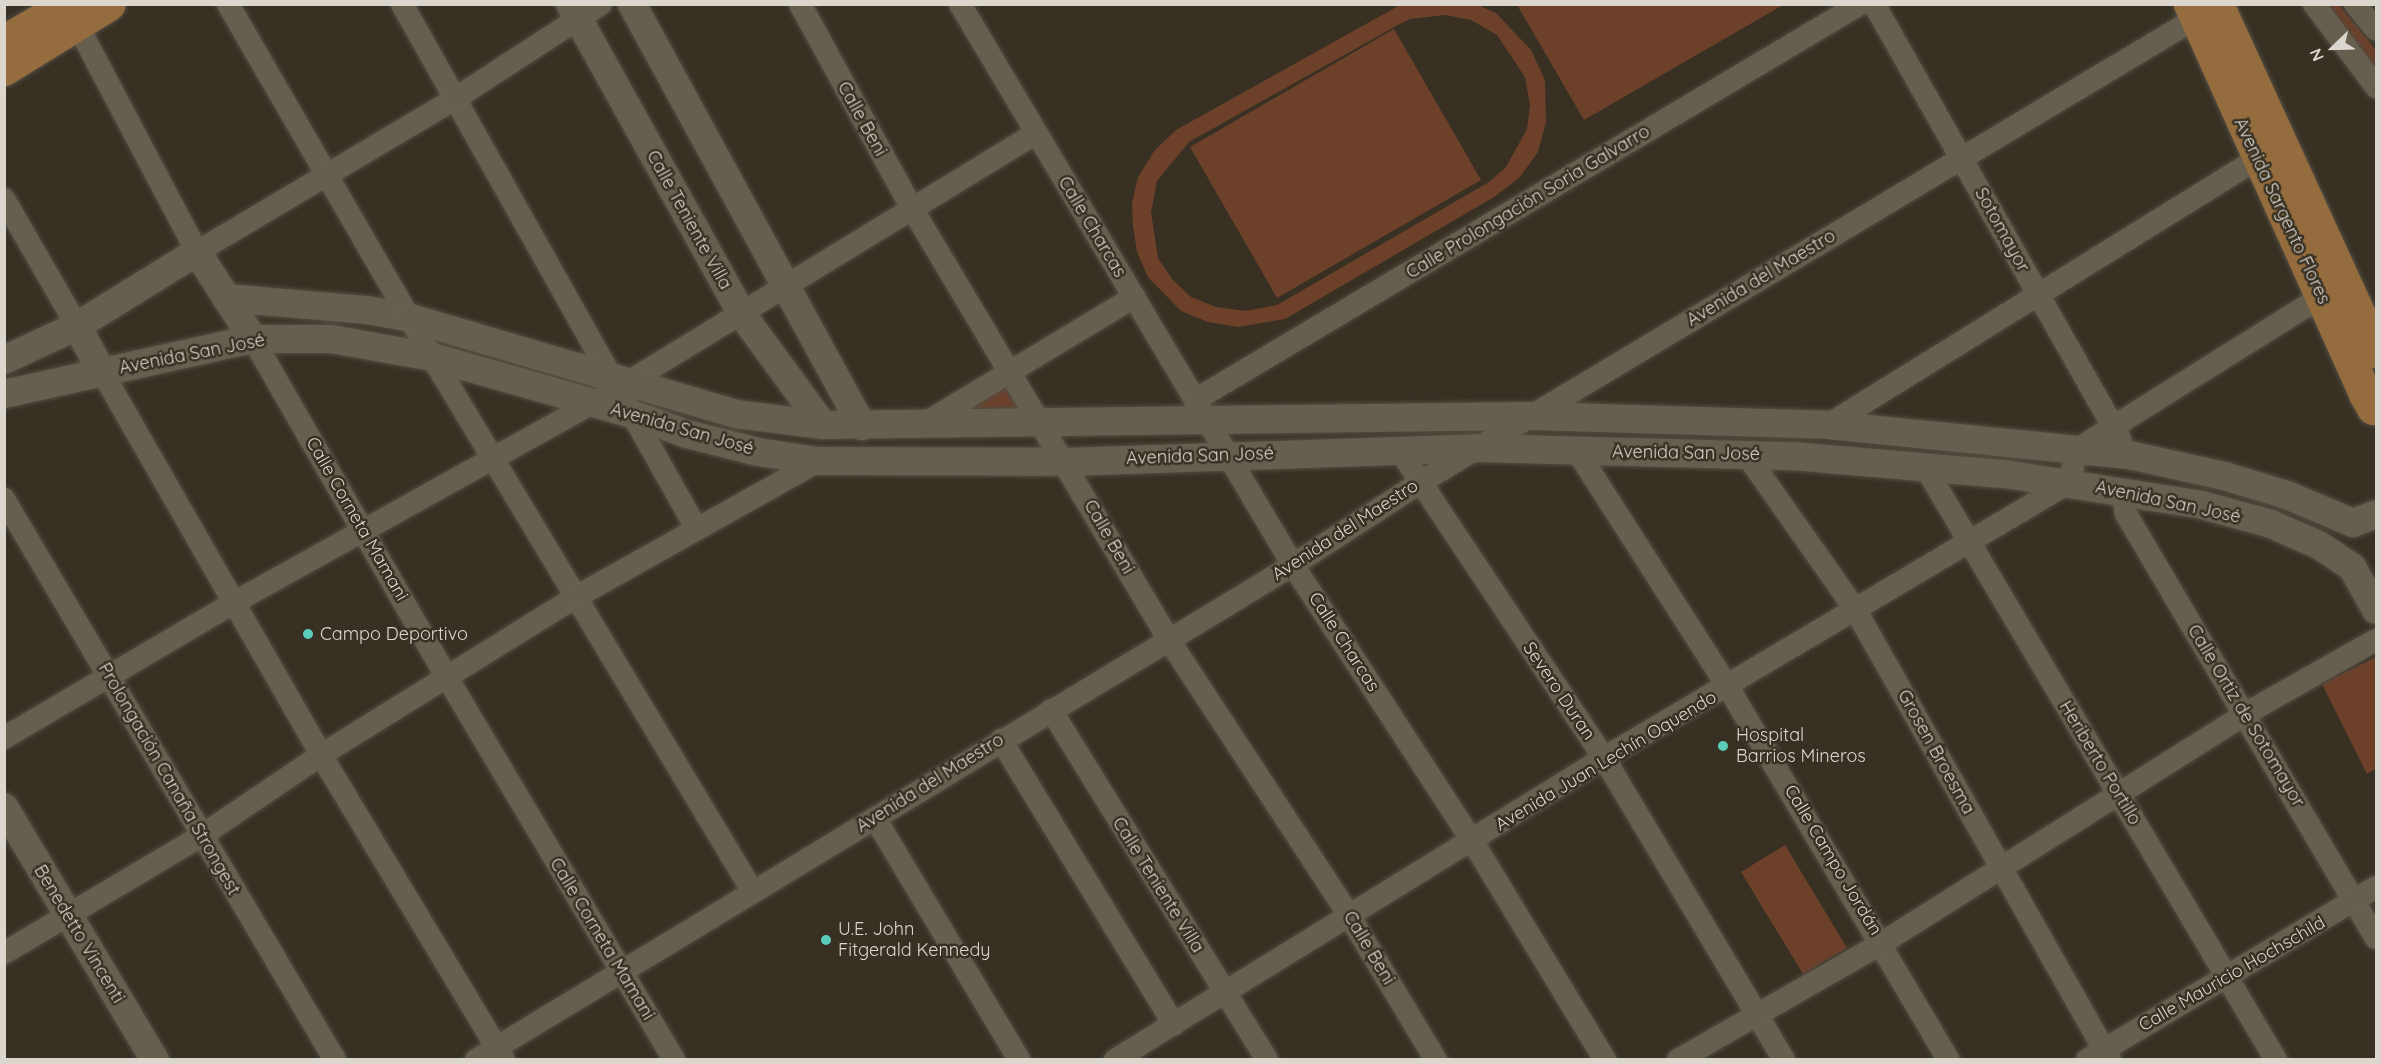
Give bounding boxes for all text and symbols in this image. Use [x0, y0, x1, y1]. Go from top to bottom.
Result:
north arrow [2303, 18, 2363, 78]
text: N [2305, 46, 2328, 64]
street label: Calle Beni [833, 78, 891, 160]
street label: Avenida Sargento Flores [2229, 115, 2335, 307]
street label: Calle Prolongación Soria Galvarro [1402, 121, 1654, 283]
street label: Calle Teniente Villa [642, 147, 736, 293]
street label: Calle Charcas [1053, 173, 1131, 281]
street label: Sotomayor [1970, 184, 2034, 276]
street label: Avenida del Maestro [1683, 225, 1839, 331]
street label: Avenida San José [117, 329, 267, 379]
street label: Avenida San José [608, 398, 756, 460]
street label: Calle Corneta Mamani [301, 433, 413, 605]
street label: Avenida San José [1612, 441, 1760, 465]
street label: Avenida San José [1126, 443, 1274, 469]
street label: Avenida del Maestro [1268, 475, 1422, 585]
street label: Avenida San José [2093, 476, 2243, 528]
street label: Calle Beni [1079, 496, 1139, 578]
street label: Calle Charcas [1304, 588, 1384, 696]
street label: Calle Ortiz de Sotomayor [2183, 621, 2309, 811]
place label: Campo Deportivo [320, 623, 468, 645]
marker: Campo Deportivo [301, 627, 315, 641]
street label: Severo Duran [1518, 638, 1600, 744]
street label: Prolongación Canaña Strongest [93, 659, 245, 899]
street label: Avenida Juan Lechín Oquendo [1491, 686, 1721, 836]
street label: Grosen Broesma [1893, 686, 1979, 818]
street label: Heriberto Portillo [2054, 697, 2146, 829]
place label: Hospital Barrios Mineros [1736, 725, 1866, 768]
street label: Avenida del Maestro [852, 729, 1008, 837]
marker: Hospital Barrios Mineros [1714, 737, 1732, 755]
street label: Calle Campo Jordán [1780, 781, 1886, 939]
street label: Calle Teniente Villa [1108, 813, 1208, 957]
street label: Calle Corneta Mamani [545, 854, 659, 1024]
street label: Benedetto Vincenti [29, 861, 129, 1007]
street label: Calle Beni [1339, 907, 1399, 989]
street label: Calle Mauricio Hochschild [2135, 912, 2329, 1036]
place label: U.E. John Fitgerald Kennedy [838, 919, 991, 962]
marker: U.E. John Fitgerald Kennedy [819, 933, 833, 947]

